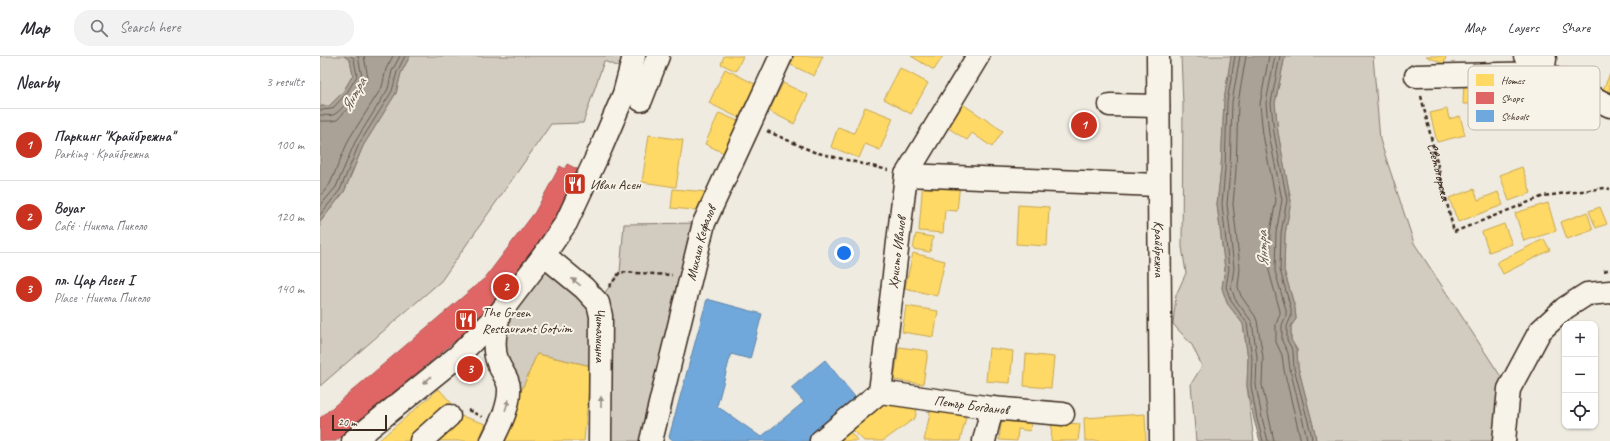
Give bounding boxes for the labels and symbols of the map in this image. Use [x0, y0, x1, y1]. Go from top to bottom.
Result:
legend [1468, 66, 1600, 130]
water label: Янтра [337, 73, 372, 115]
text: Homes [1501, 73, 1526, 87]
text: Shops [1501, 91, 1525, 105]
text: Schools [1501, 109, 1530, 123]
pin: 1 [1071, 110, 1097, 140]
street label: Светогорска [1424, 141, 1455, 203]
restaurant icon: Иван Асен [562, 171, 588, 197]
place label: Иван Асен [590, 176, 642, 193]
street label: Михаил Кефалов [682, 200, 721, 282]
street label: Христо Иванов [884, 213, 910, 290]
street label: Крайбрежна [1151, 221, 1168, 279]
water label: Янтра [1253, 229, 1273, 267]
your location [834, 243, 854, 263]
pin: 2 [493, 272, 519, 302]
one-way arrow [571, 277, 582, 286]
place label: The Green Restaurant Gotvim [482, 304, 573, 337]
street label: Читалищна [591, 306, 610, 363]
restaurant icon: The Green Restaurant Gotvim [453, 307, 479, 333]
pin: 3 [457, 354, 483, 384]
one-way arrow [422, 376, 433, 384]
street label: Петър Богданов [933, 391, 1012, 418]
one-way arrow [598, 395, 604, 408]
one-way arrow [504, 399, 510, 411]
scale bar [332, 413, 387, 432]

